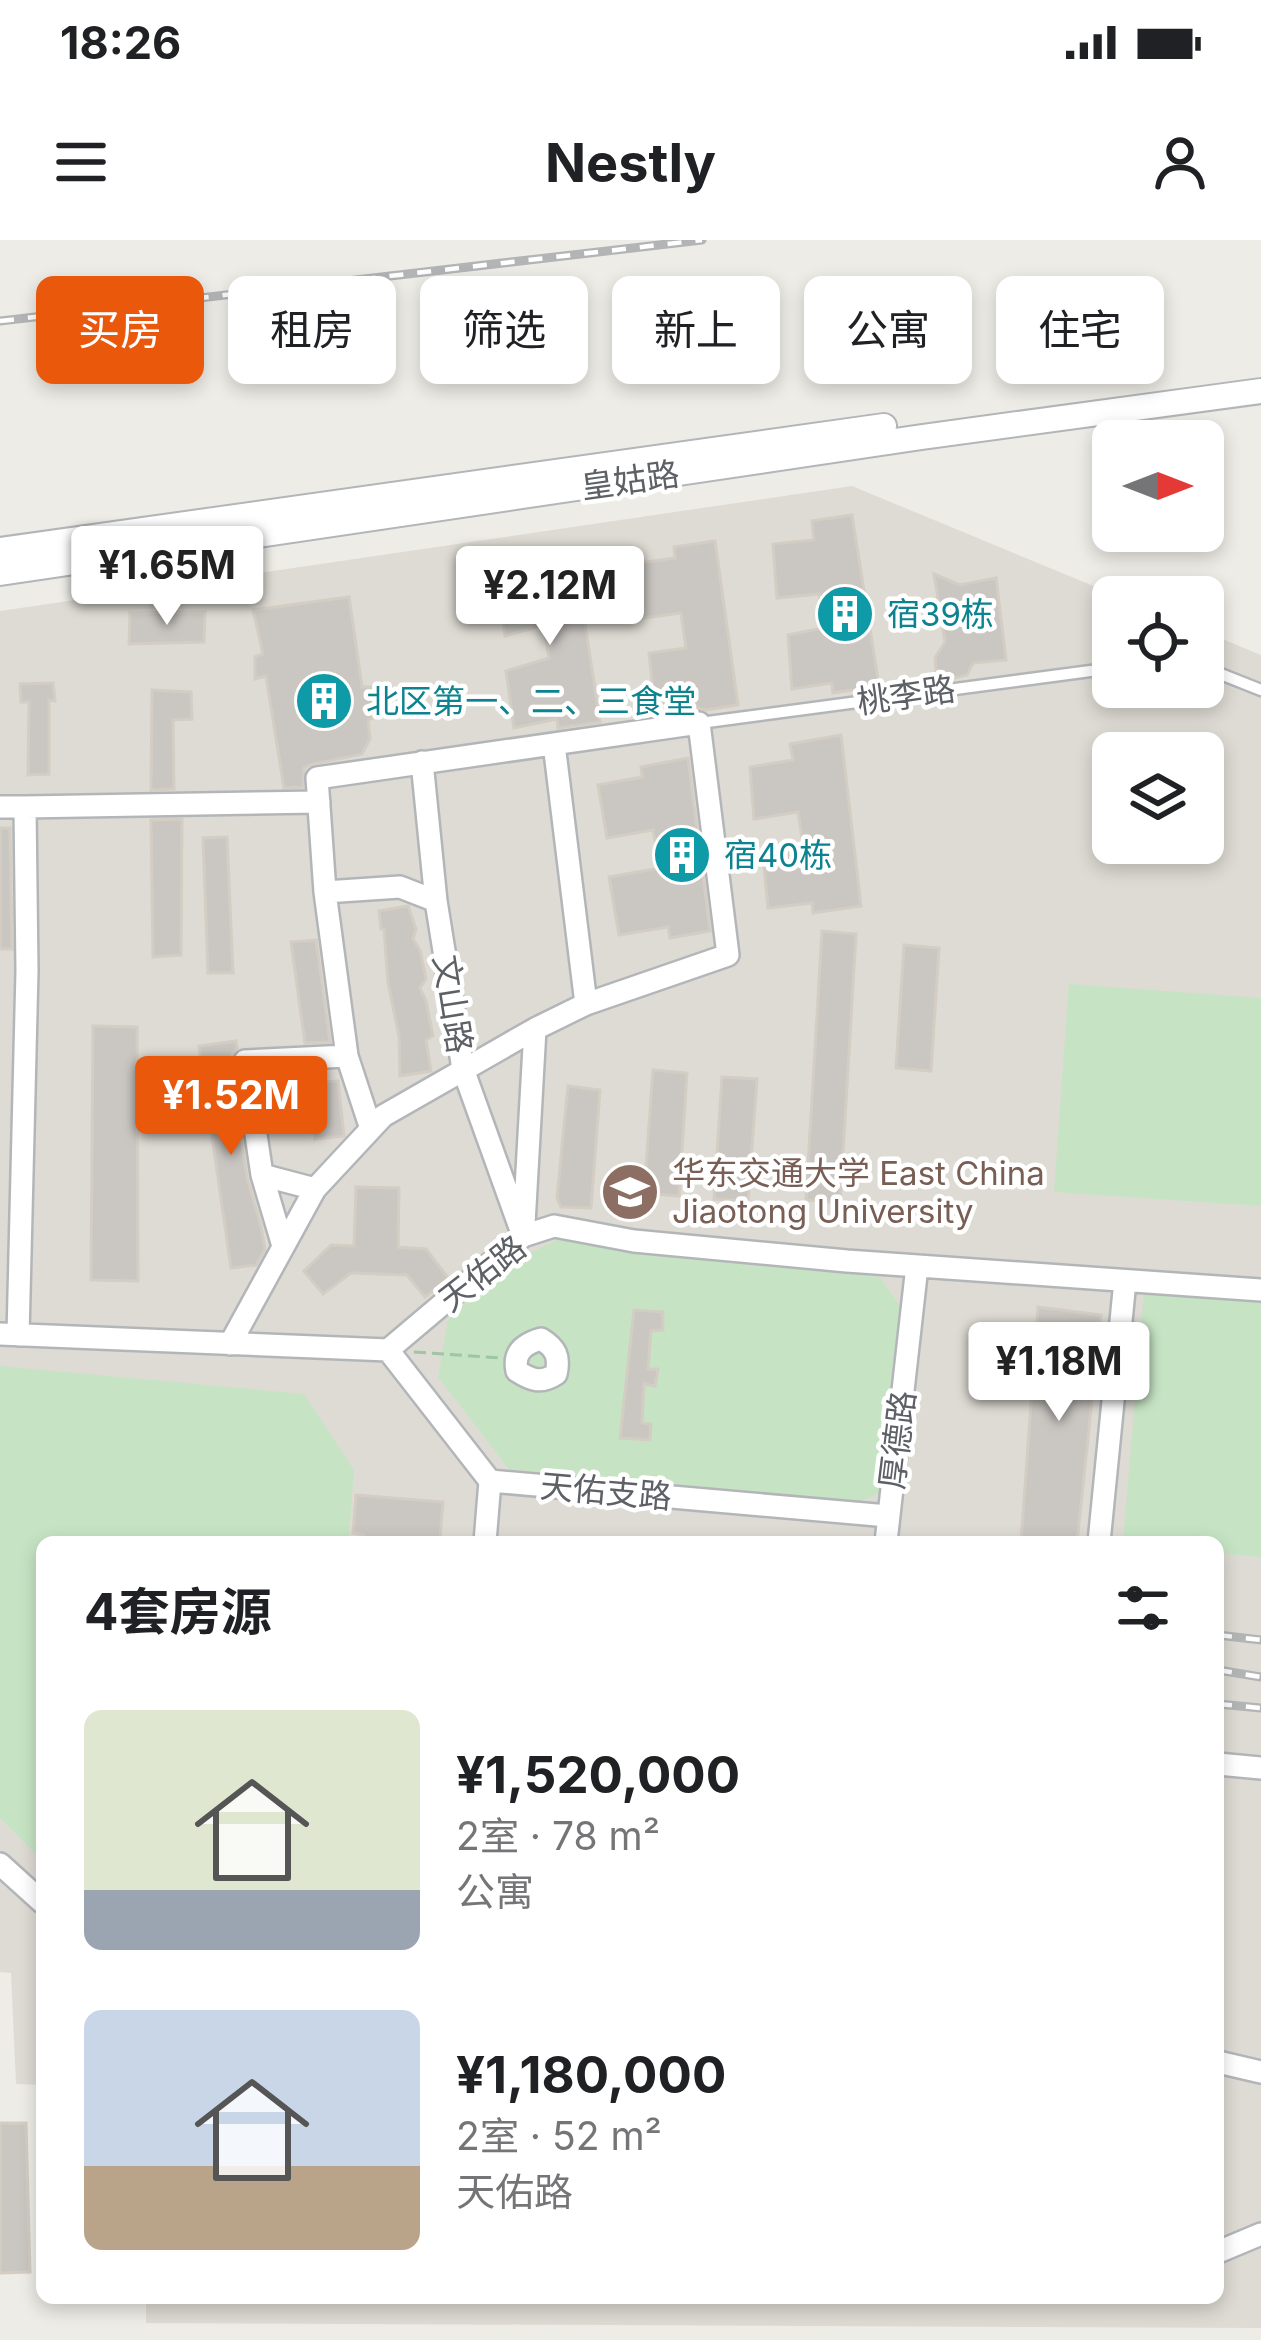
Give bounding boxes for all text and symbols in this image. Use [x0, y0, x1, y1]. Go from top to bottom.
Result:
text: 18:26 [60, 15, 181, 70]
icon: menu [48, 129, 114, 195]
icon: person [1147, 129, 1213, 195]
text: Nestly [545, 130, 716, 195]
chip: 买房 [36, 276, 204, 384]
chip: 租房 [228, 276, 396, 384]
chip: 筛选 [420, 276, 588, 384]
chip: 新上 [612, 276, 780, 384]
chip: 公寓 [804, 276, 972, 384]
chip: 住宅 [996, 276, 1164, 384]
north arrow [1092, 420, 1224, 552]
map controls [1092, 420, 1224, 864]
street label: 皇姑路 [578, 453, 682, 507]
pin: ¥1.65M [69, 526, 265, 628]
text: ¥1.65M [98, 541, 236, 588]
pin: ¥2.12M [452, 546, 648, 648]
text: ¥2.12M [483, 561, 617, 608]
button: locate [1092, 576, 1224, 708]
building icon: 宿39栋 [814, 583, 876, 645]
place label: 宿39栋 [887, 594, 994, 634]
street label: 桃李路 [854, 668, 958, 722]
building icon: 北区第一、二、三食堂 [293, 670, 355, 732]
place label: 北区第一、二、三食堂 [366, 681, 696, 721]
button: layers [1092, 732, 1224, 864]
building icon: 宿40栋 [651, 824, 713, 886]
place label: 宿40栋 [724, 835, 832, 875]
street label: 文山路 [426, 952, 480, 1056]
pin: ¥1.52M [133, 1056, 329, 1158]
text: ¥1.52M [162, 1071, 300, 1118]
place label: 华东交通大学 East China Jiaotong University [672, 1153, 1045, 1231]
school or university icon: 华东交通大学 East China Jiaotong University [599, 1161, 661, 1223]
street label: 天佑路 [431, 1227, 533, 1319]
pin: ¥1.18M [961, 1322, 1157, 1424]
text: ¥1.18M [995, 1337, 1123, 1384]
street label: 厚德路 [871, 1388, 923, 1492]
street label: 天佑支路 [539, 1465, 673, 1517]
icon: filters [1110, 1575, 1176, 1641]
text: 4套房源 [84, 1581, 272, 1642]
text: ¥1,520,000 [456, 1744, 740, 1805]
icon: home [180, 1758, 324, 1902]
text: 2室 · 78 m² [456, 1812, 660, 1859]
text: 公寓 [456, 1868, 534, 1915]
text: ¥1,180,000 [456, 2044, 726, 2105]
icon: home [180, 2058, 324, 2202]
text: 2室 · 52 m² [456, 2112, 662, 2159]
text: 天佑路 [456, 2168, 573, 2215]

